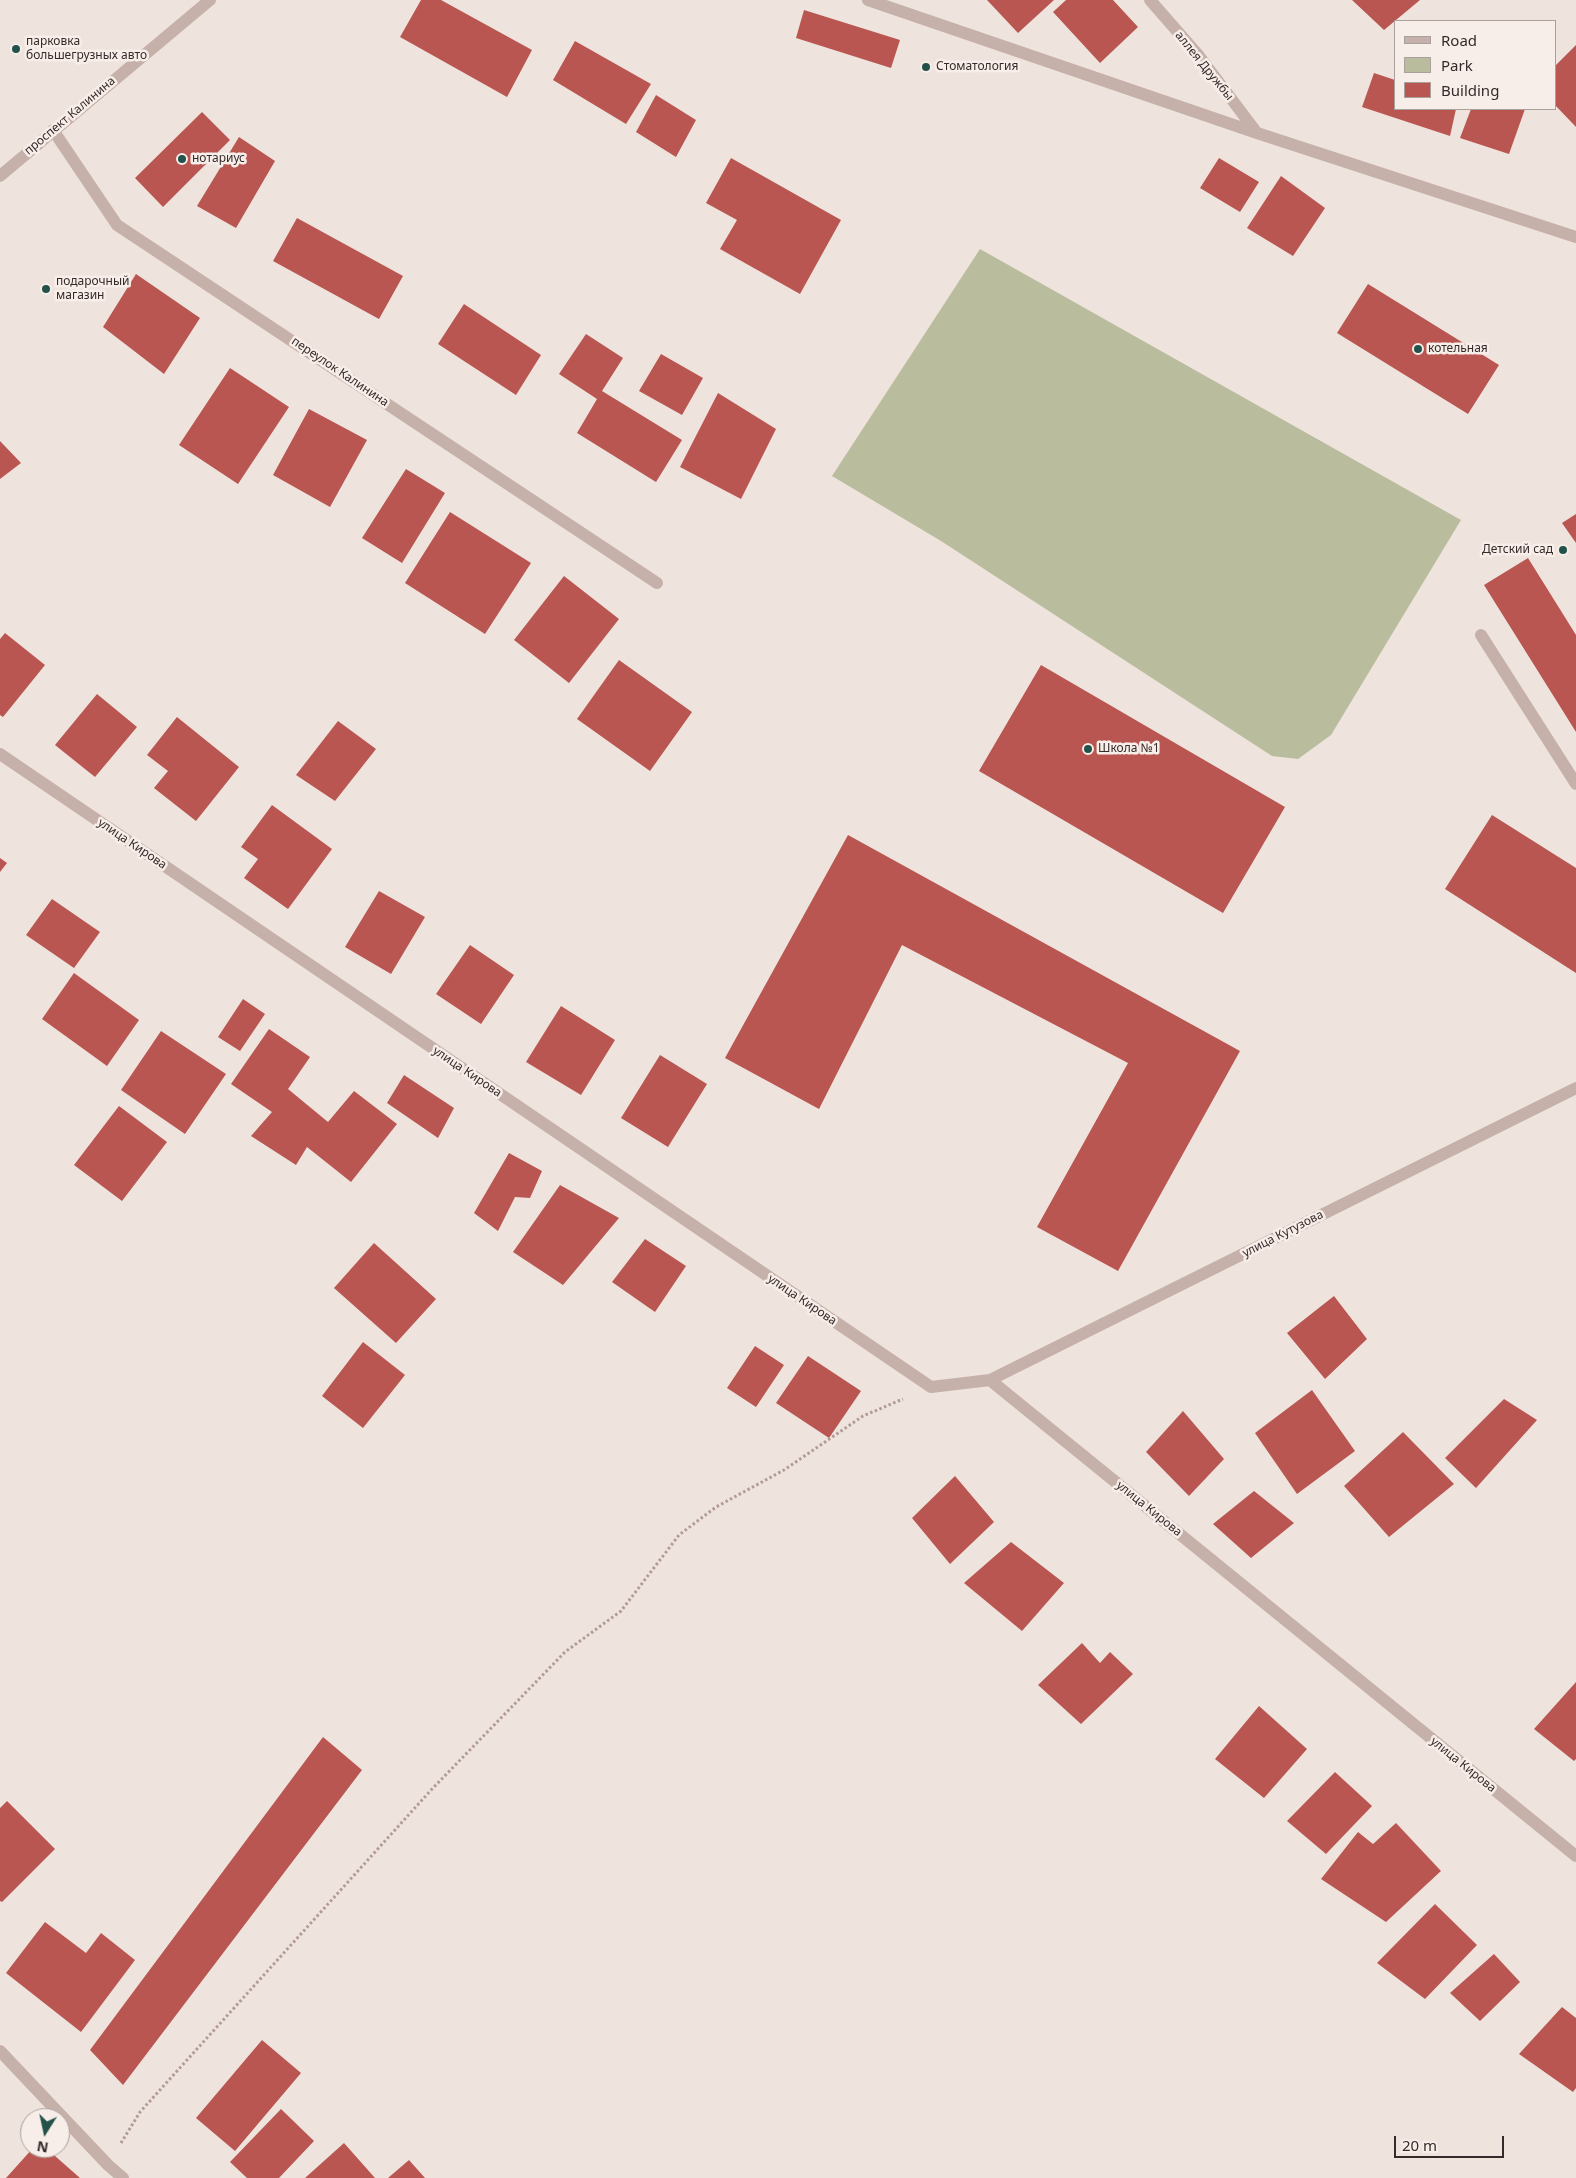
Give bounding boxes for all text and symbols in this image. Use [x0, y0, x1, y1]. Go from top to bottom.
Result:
legend [1394, 20, 1556, 110]
street label: аллея Дружбы [1172, 29, 1236, 103]
text: Road [1441, 30, 1477, 50]
place label: парковка большегрузных авто [26, 35, 147, 63]
marker: парковка большегрузных авто [10, 43, 22, 55]
text: Park [1441, 55, 1473, 75]
place label: Стоматология [936, 60, 1018, 74]
marker: Стоматология [920, 61, 932, 73]
street label: проспект Калинина [22, 74, 118, 158]
text: Building [1441, 80, 1499, 100]
place label: нотариус [192, 152, 245, 166]
marker: нотариус [176, 153, 188, 165]
place label: подарочный магазин [56, 275, 130, 303]
marker: подарочный магазин [40, 283, 52, 295]
street label: переулок Калинина [289, 334, 391, 410]
place label: котельная [1428, 342, 1488, 356]
marker: котельная [1412, 343, 1424, 355]
place label: Детский сад [1482, 543, 1553, 557]
marker: Детский сад [1557, 544, 1569, 556]
place label: Школа №1 [1098, 742, 1160, 756]
marker: Школа №1 [1082, 743, 1094, 755]
street label: улица Кирова [95, 816, 169, 872]
street label: улица Кирова [430, 1044, 504, 1100]
street label: улица Кутузова [1240, 1207, 1326, 1261]
street label: улица Кирова [765, 1272, 839, 1328]
street label: улица Кирова [1113, 1478, 1185, 1540]
street label: улица Кирова [1427, 1734, 1499, 1796]
north arrow [20, 2108, 70, 2158]
scale bar [1396, 2126, 1506, 2158]
text: 20 m [1402, 2135, 1437, 2155]
text: N [35, 2137, 50, 2158]

